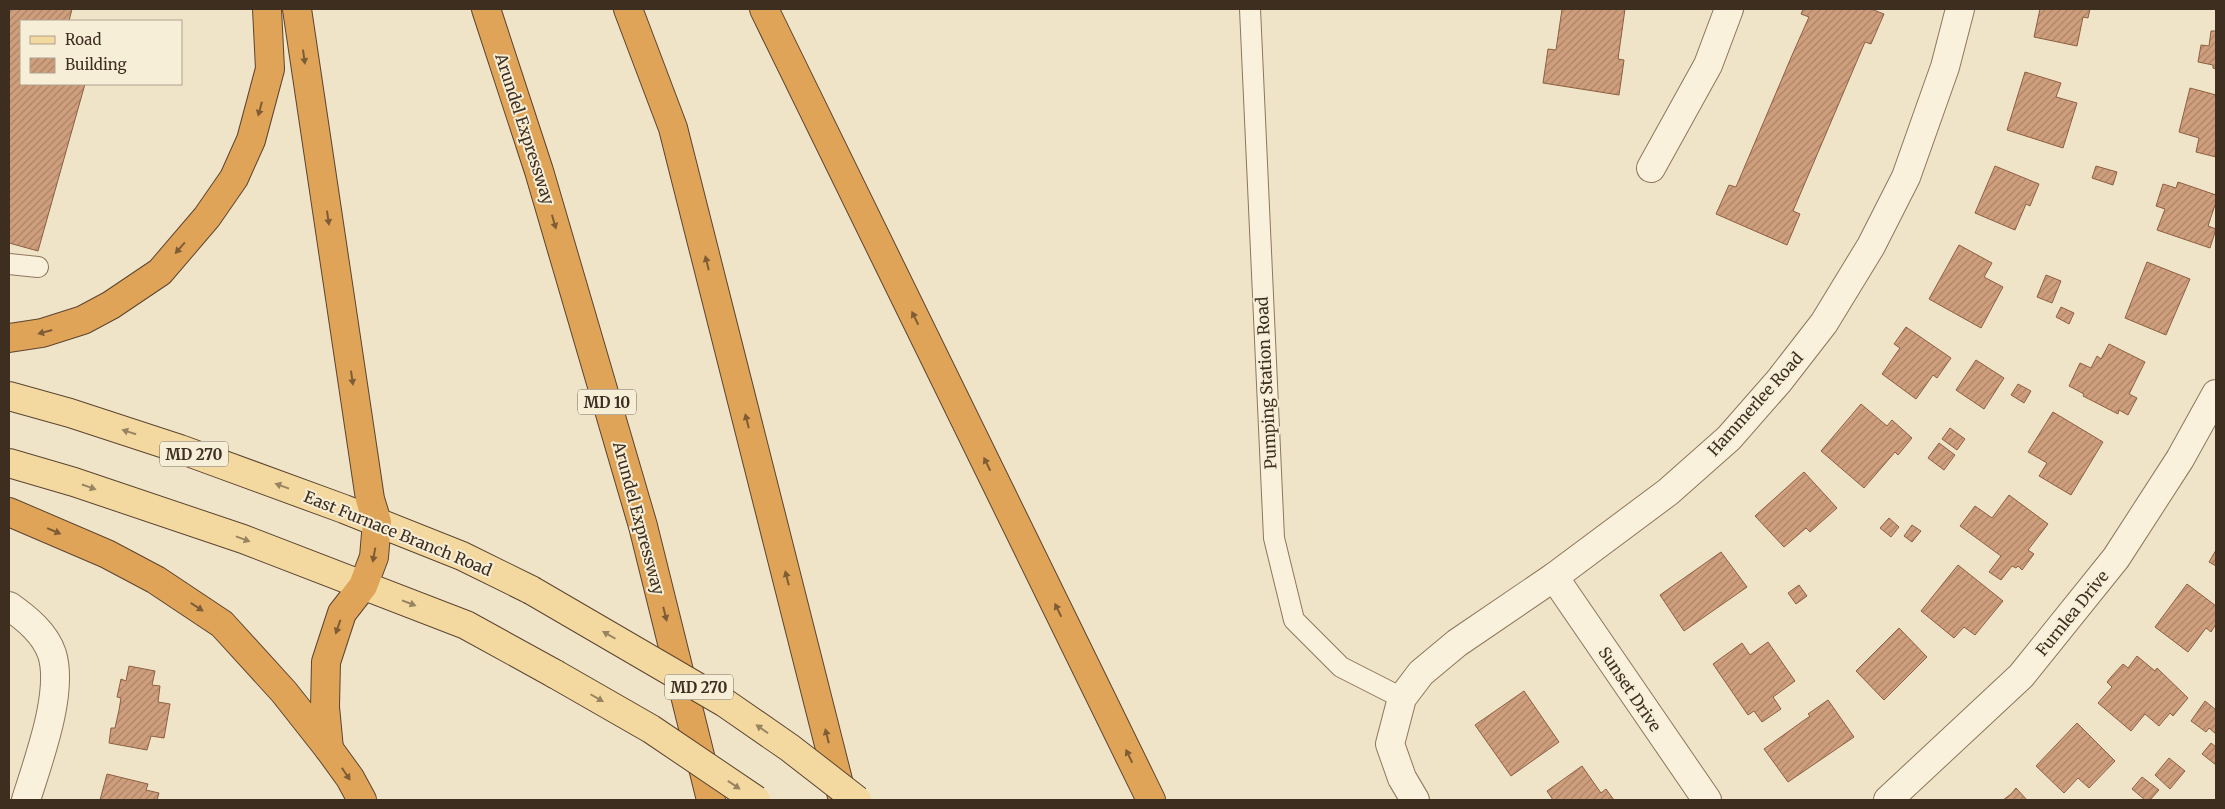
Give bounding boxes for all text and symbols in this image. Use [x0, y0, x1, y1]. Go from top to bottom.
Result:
legend [20, 20, 182, 85]
text: Road [65, 30, 101, 49]
one-way arrow [301, 49, 309, 65]
street label: Arundel Expressway [491, 50, 559, 208]
text: Building [65, 55, 127, 74]
one-way arrow [255, 101, 263, 116]
one-way arrow [324, 210, 332, 226]
one-way arrow [551, 215, 559, 230]
one-way arrow [175, 241, 186, 254]
one-way arrow [703, 256, 711, 271]
street label: Pumping Station Road [1251, 296, 1281, 470]
one-way arrow [911, 311, 919, 326]
one-way arrow [37, 328, 52, 336]
street label: Hammerlee Road [1703, 348, 1807, 460]
one-way arrow [348, 371, 356, 387]
road number: MD 10 [578, 390, 636, 414]
one-way arrow [743, 413, 751, 428]
one-way arrow [121, 428, 136, 435]
street label: Arundel Expressway [609, 438, 669, 597]
road number: MD 270 [160, 442, 228, 466]
one-way arrow [982, 457, 991, 472]
one-way arrow [274, 482, 289, 490]
one-way arrow [82, 483, 97, 491]
street label: East Furnace Branch Road [301, 486, 495, 580]
one-way arrow [47, 527, 62, 535]
one-way arrow [236, 535, 251, 543]
one-way arrow [369, 547, 377, 563]
street label: Furnlea Drive [2031, 566, 2113, 660]
one-way arrow [783, 571, 791, 586]
one-way arrow [402, 599, 417, 607]
one-way arrow [190, 602, 204, 612]
one-way arrow [1054, 603, 1062, 617]
one-way arrow [661, 607, 669, 622]
one-way arrow [334, 620, 342, 635]
one-way arrow [602, 630, 616, 639]
street label: Sunset Drive [1594, 643, 1666, 735]
road number: MD 270 [665, 674, 733, 700]
one-way arrow [590, 694, 605, 702]
one-way arrow [755, 724, 769, 734]
one-way arrow [823, 729, 831, 744]
one-way arrow [1125, 749, 1133, 764]
one-way arrow [341, 767, 351, 781]
one-way arrow [728, 780, 741, 790]

